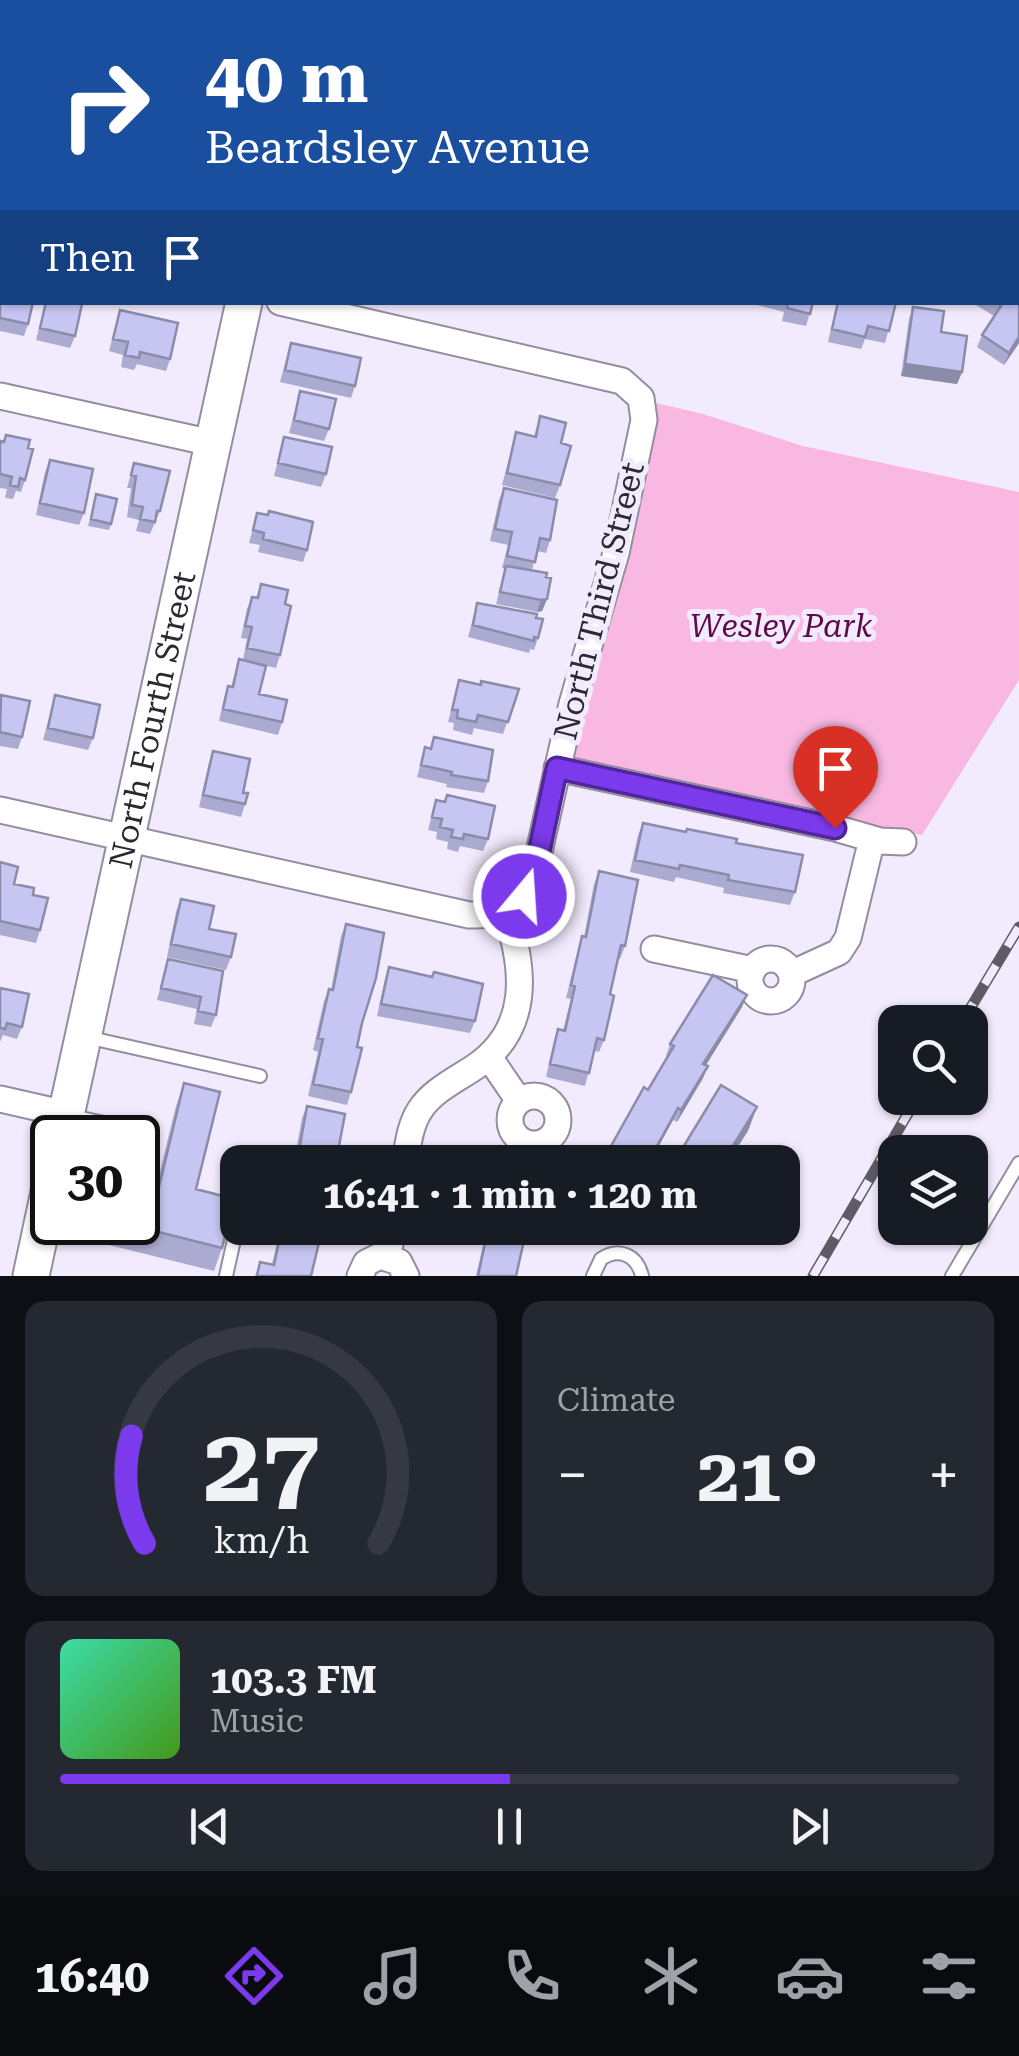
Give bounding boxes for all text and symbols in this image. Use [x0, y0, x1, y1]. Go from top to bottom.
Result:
text: 40 m [205, 37, 369, 119]
icon: right [40, 40, 170, 170]
text: Beardsley Avenue [205, 121, 590, 174]
icon: arrive [155, 230, 210, 285]
text: Then [40, 236, 135, 280]
street label: North Third Street [546, 458, 652, 744]
street label: North Fourth Street [102, 568, 203, 872]
park label: Wesley Park [690, 607, 873, 645]
pin [793, 726, 878, 829]
icon: arrive [808, 741, 863, 796]
position arrow [472, 844, 576, 948]
map controls [878, 1005, 988, 1245]
button: search [878, 1005, 988, 1115]
speed limit sign: 30 [30, 1115, 160, 1245]
button: layers [878, 1135, 988, 1245]
text: 16:41 · 1 min · 120 m [323, 1173, 697, 1217]
text: Climate [557, 1381, 675, 1419]
text: 27 [203, 1405, 319, 1526]
text: 21° [697, 1431, 819, 1519]
text: − [557, 1443, 588, 1507]
text: + [928, 1443, 959, 1507]
text: km/h [213, 1520, 309, 1562]
text: 103.3 FM [210, 1658, 377, 1702]
text: Music [210, 1702, 304, 1740]
icon: previous [182, 1799, 237, 1854]
icon: pause [482, 1799, 537, 1854]
icon: next [782, 1799, 837, 1854]
icon: directions [219, 1941, 289, 2011]
icon: music [358, 1941, 428, 2011]
icon: phone [497, 1941, 567, 2011]
icon: climate [636, 1941, 706, 2011]
icon: car [775, 1941, 845, 2011]
icon: filters [914, 1941, 984, 2011]
text: 16:40 [35, 1950, 149, 2003]

